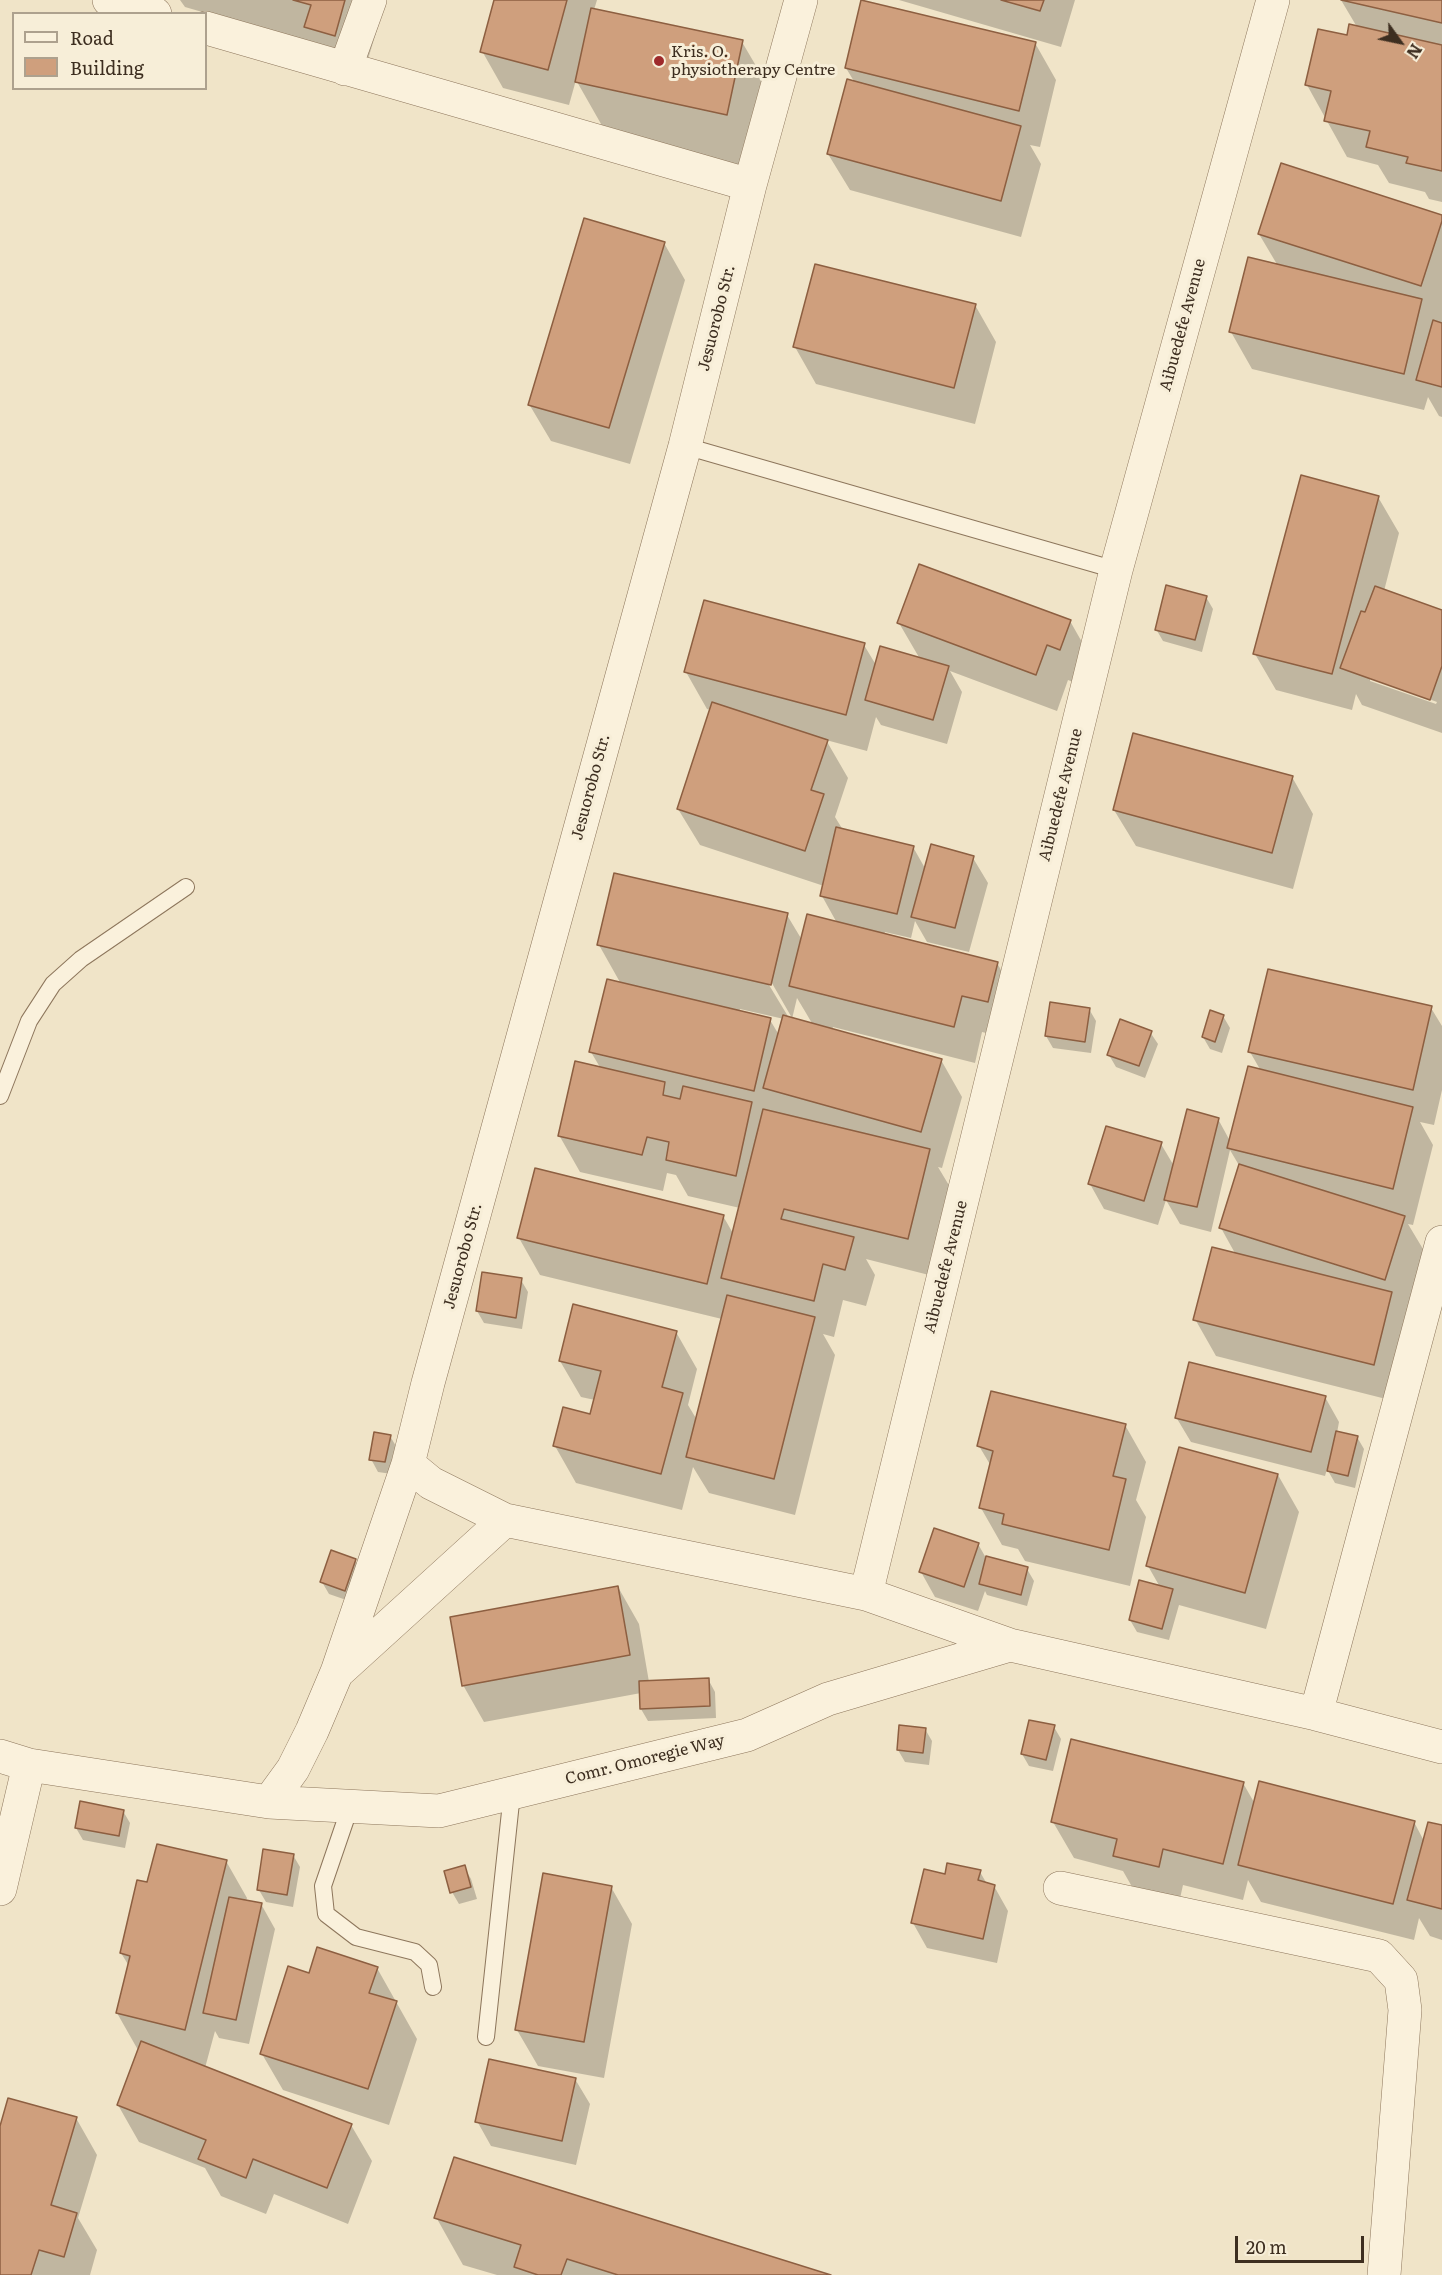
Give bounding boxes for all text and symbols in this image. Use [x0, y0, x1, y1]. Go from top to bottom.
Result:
legend [12, 12, 207, 90]
north arrow [1370, 12, 1430, 72]
text: Road [70, 24, 114, 51]
text: N [1401, 40, 1429, 64]
place label: Kris. O. physiotherapy Centre [671, 42, 835, 80]
text: Building [70, 54, 144, 81]
marker: Kris. O. physiotherapy Centre [652, 54, 666, 68]
street label: Aibuedefe Avenue [1156, 257, 1210, 393]
street label: Jesuorobo Str. [694, 263, 740, 373]
street label: Aibuedefe Avenue [1035, 726, 1087, 864]
street label: Jesuorobo Str. [568, 732, 614, 842]
street label: Aibuedefe Avenue [920, 1198, 972, 1336]
street label: Jesuorobo Str. [440, 1201, 486, 1311]
street label: Comr. Omoregie Way [563, 1731, 727, 1789]
scale bar [1238, 2224, 1367, 2262]
text: 20 m [1246, 2233, 1287, 2260]

